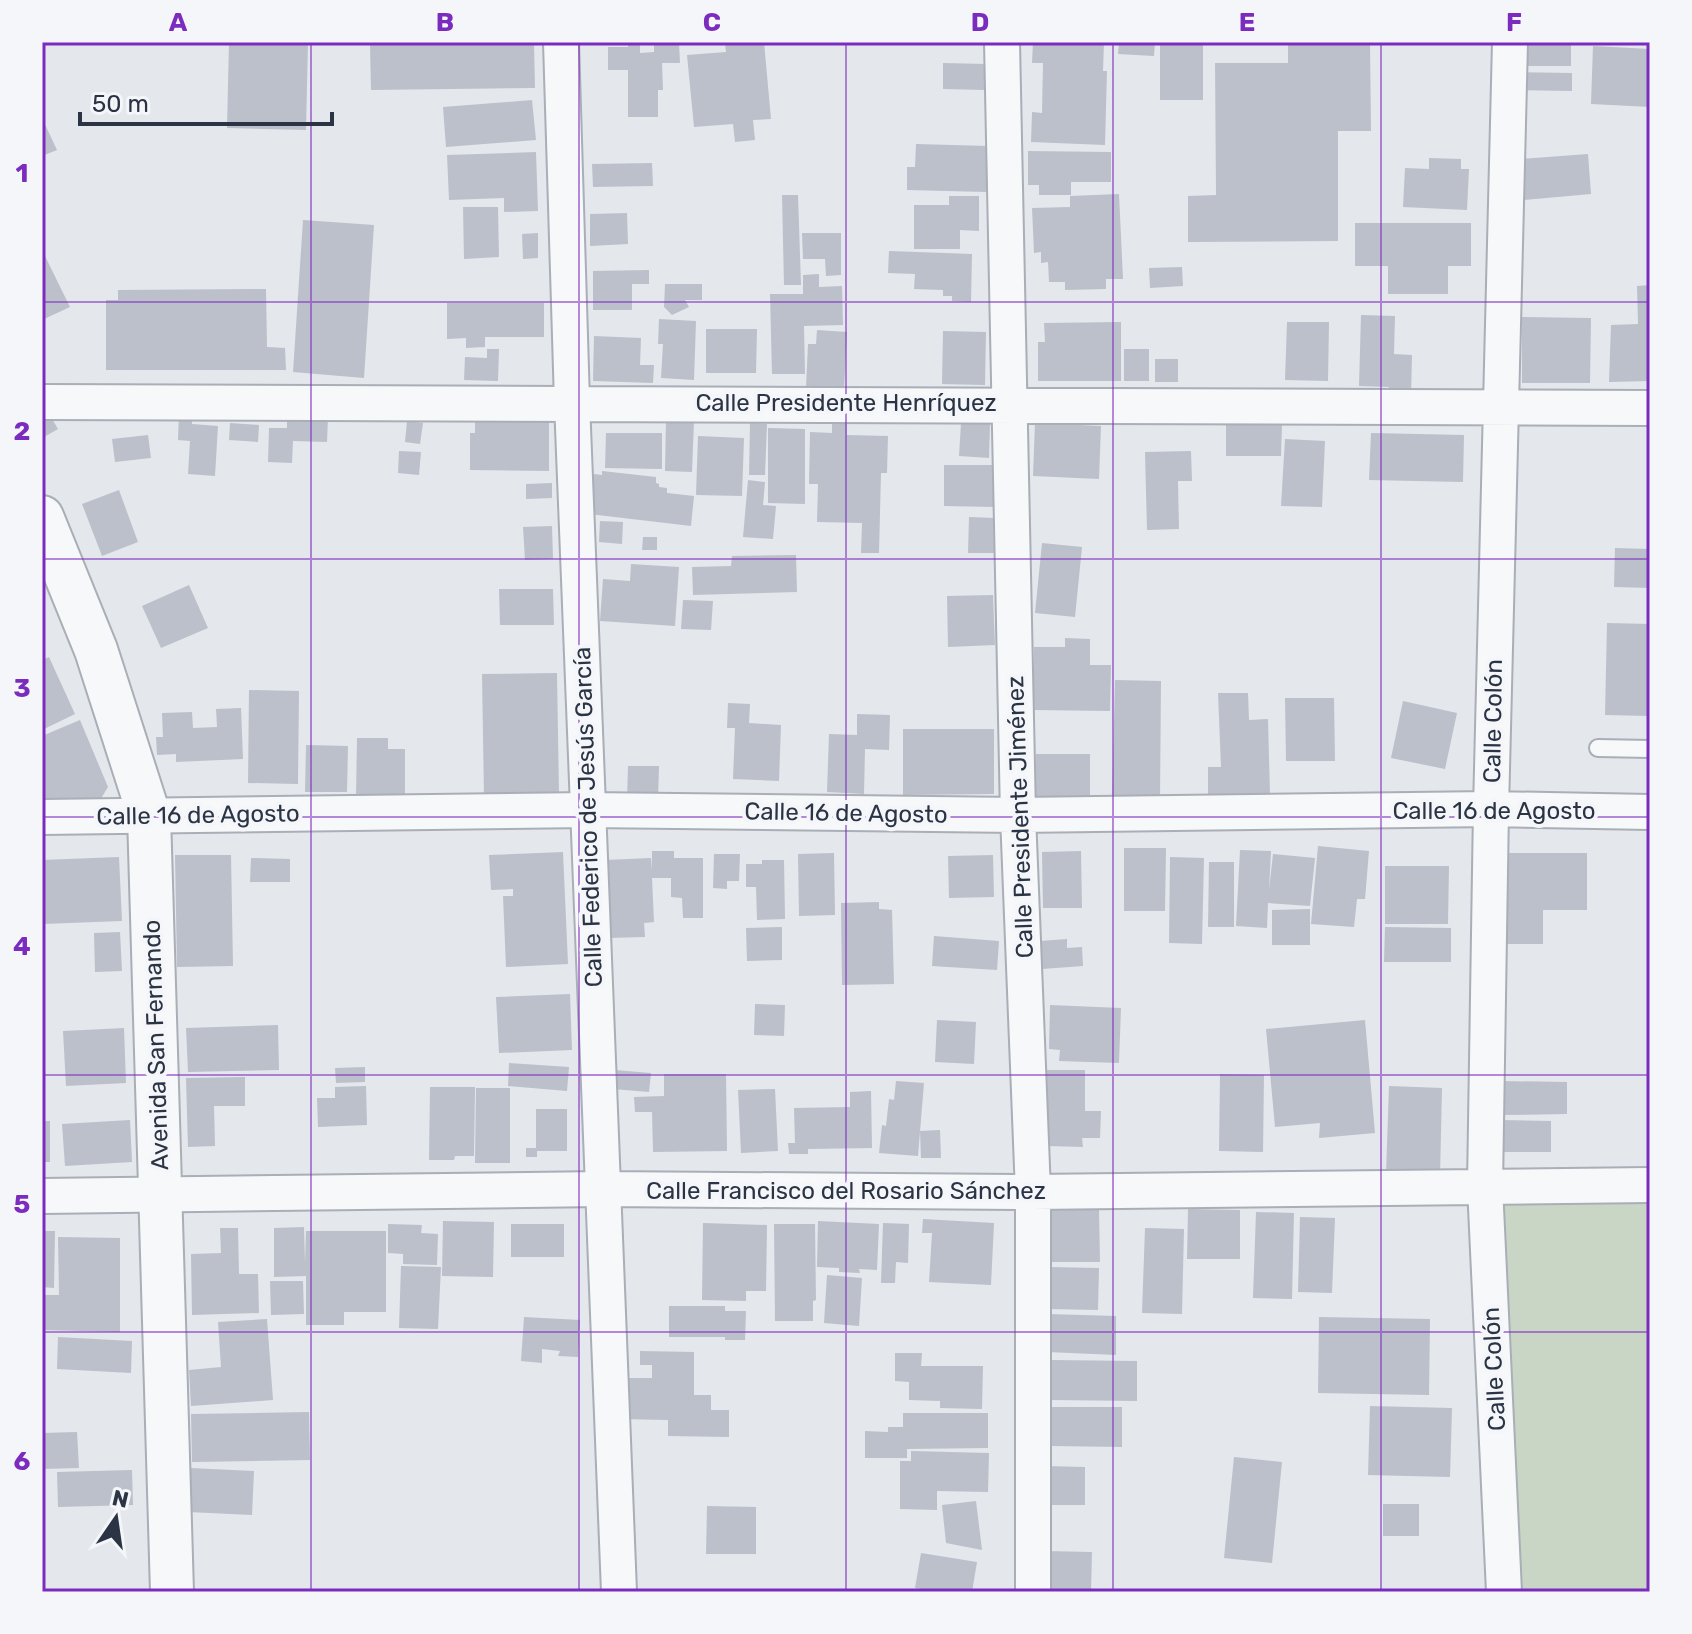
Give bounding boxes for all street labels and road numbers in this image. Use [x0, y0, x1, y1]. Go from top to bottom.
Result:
street label: Calle Presidente Henríquez [695, 389, 997, 417]
street label: Calle Federico de Jesús García [568, 646, 608, 988]
street label: Calle Colón [1478, 659, 1508, 783]
street label: Calle Presidente Jiménez [1001, 675, 1039, 959]
street label: Calle 16 de Agosto [744, 797, 948, 829]
street label: Calle 16 de Agosto [1392, 797, 1596, 825]
street label: Calle 16 de Agosto [96, 799, 300, 831]
street label: Avenida San Fernando [138, 919, 174, 1171]
street label: Calle Francisco del Rosario Sánchez [646, 1177, 1046, 1205]
street label: Calle Colón [1477, 1306, 1511, 1432]

